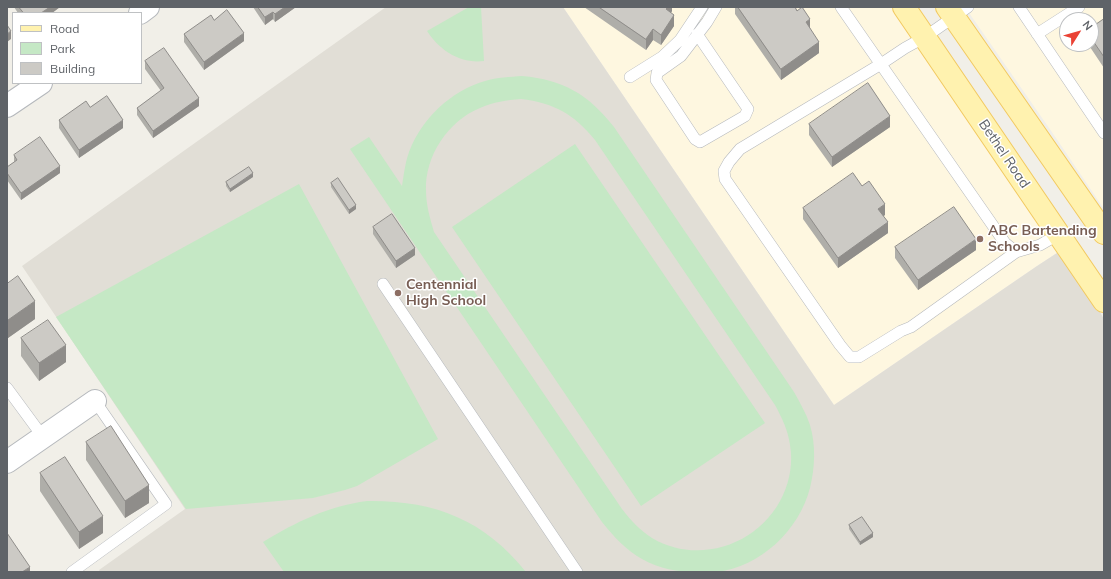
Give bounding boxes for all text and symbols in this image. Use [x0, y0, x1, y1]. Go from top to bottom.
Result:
legend [12, 12, 142, 84]
north arrow [1059, 12, 1099, 52]
text: N [1080, 18, 1096, 33]
text: Road [50, 21, 79, 36]
text: Park [50, 41, 75, 56]
text: Building [50, 61, 95, 76]
street label: Bethel Road [975, 116, 1033, 192]
place label: ABC Bartending Schools [988, 223, 1097, 256]
marker: ABC Bartending Schools [975, 234, 985, 244]
place label: Centennial High School [406, 277, 486, 310]
marker: Centennial High School [393, 288, 403, 298]

